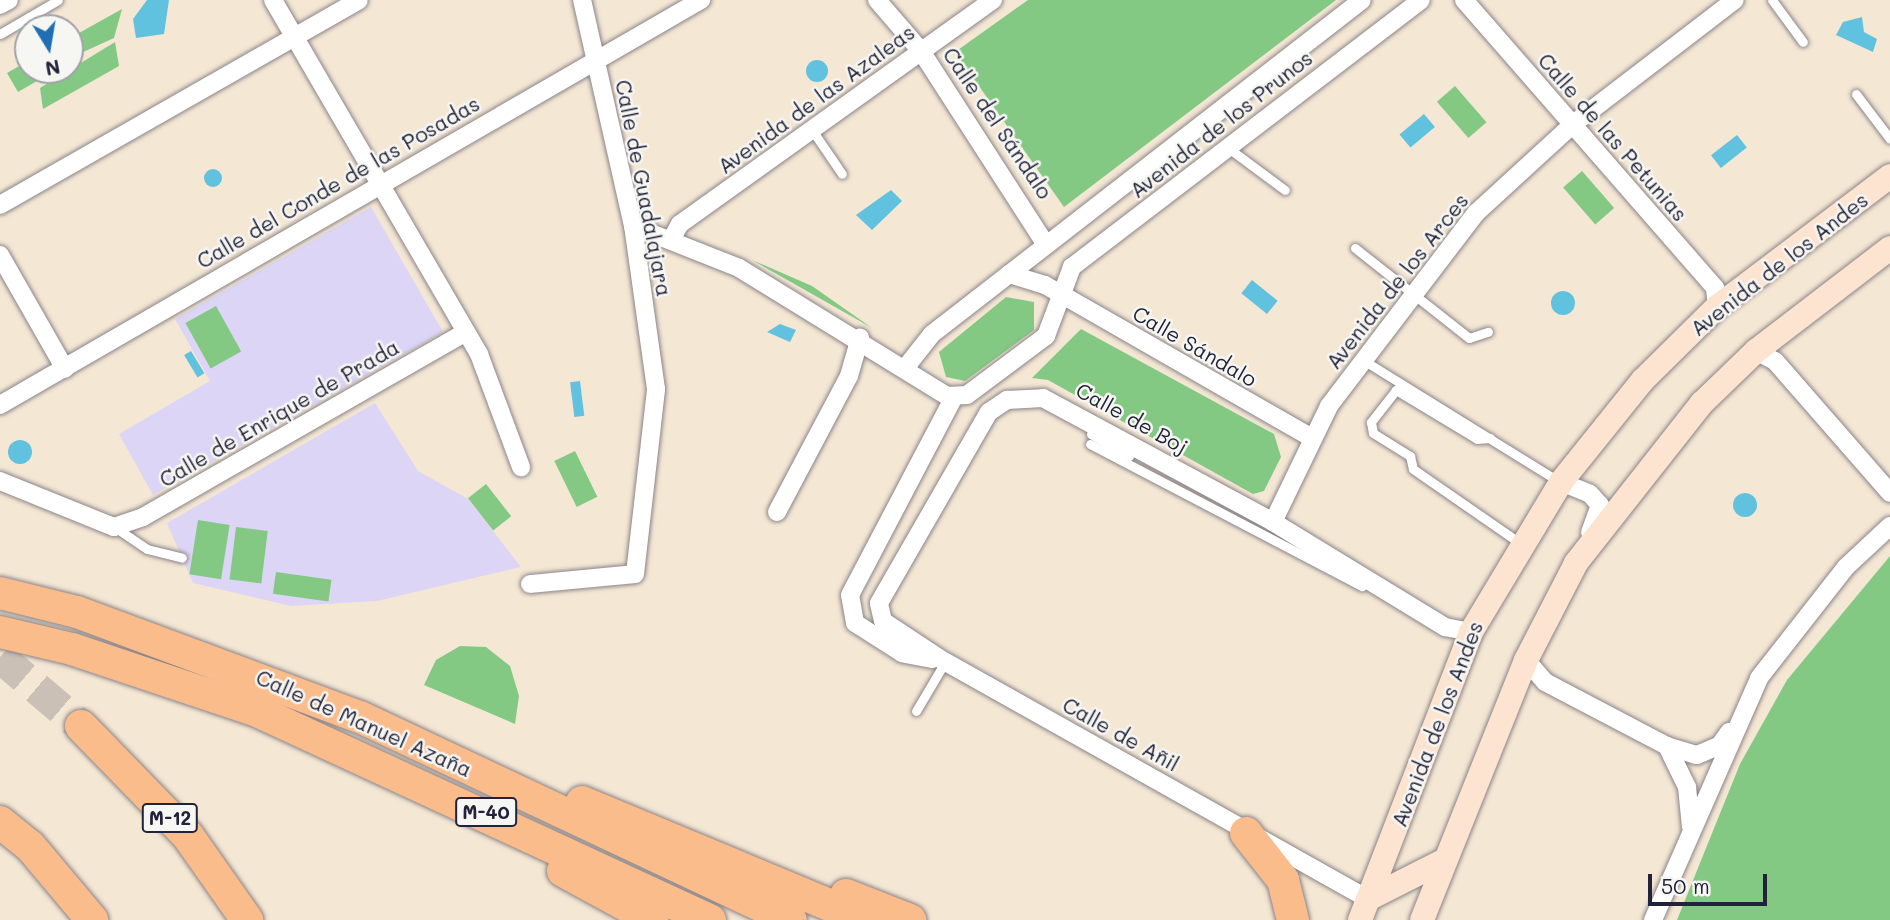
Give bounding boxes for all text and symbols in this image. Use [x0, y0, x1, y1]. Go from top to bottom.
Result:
north arrow [14, 14, 84, 84]
street label: Avenida de las Azaleas [713, 19, 919, 179]
street label: Calle del Sándalo [938, 42, 1058, 204]
street label: Avenida de los Prunos [1125, 45, 1317, 203]
street label: Calle de las Petunias [1533, 48, 1693, 226]
text: N [43, 54, 62, 82]
street label: Calle de Guadalajara [611, 78, 677, 298]
street label: Calle del Conde de las Posadas [192, 91, 484, 273]
street label: Avenida de los Andes [1685, 187, 1873, 341]
street label: Avenida de los Arces [1321, 188, 1473, 374]
street label: Calle Sándalo [1129, 300, 1261, 392]
street label: Calle de Enrique de Prada [155, 334, 403, 492]
street label: Calle de Boj [1072, 377, 1192, 459]
street label: Avenida de los Andes [1386, 618, 1488, 830]
street label: Calle de Manuel Azaña [252, 664, 476, 782]
street label: Calle de Añil [1058, 692, 1184, 776]
road number: M-40 [454, 796, 518, 828]
road number: M-12 [140, 803, 200, 834]
scale bar [1652, 860, 1771, 904]
text: 50 m [1661, 872, 1710, 899]

